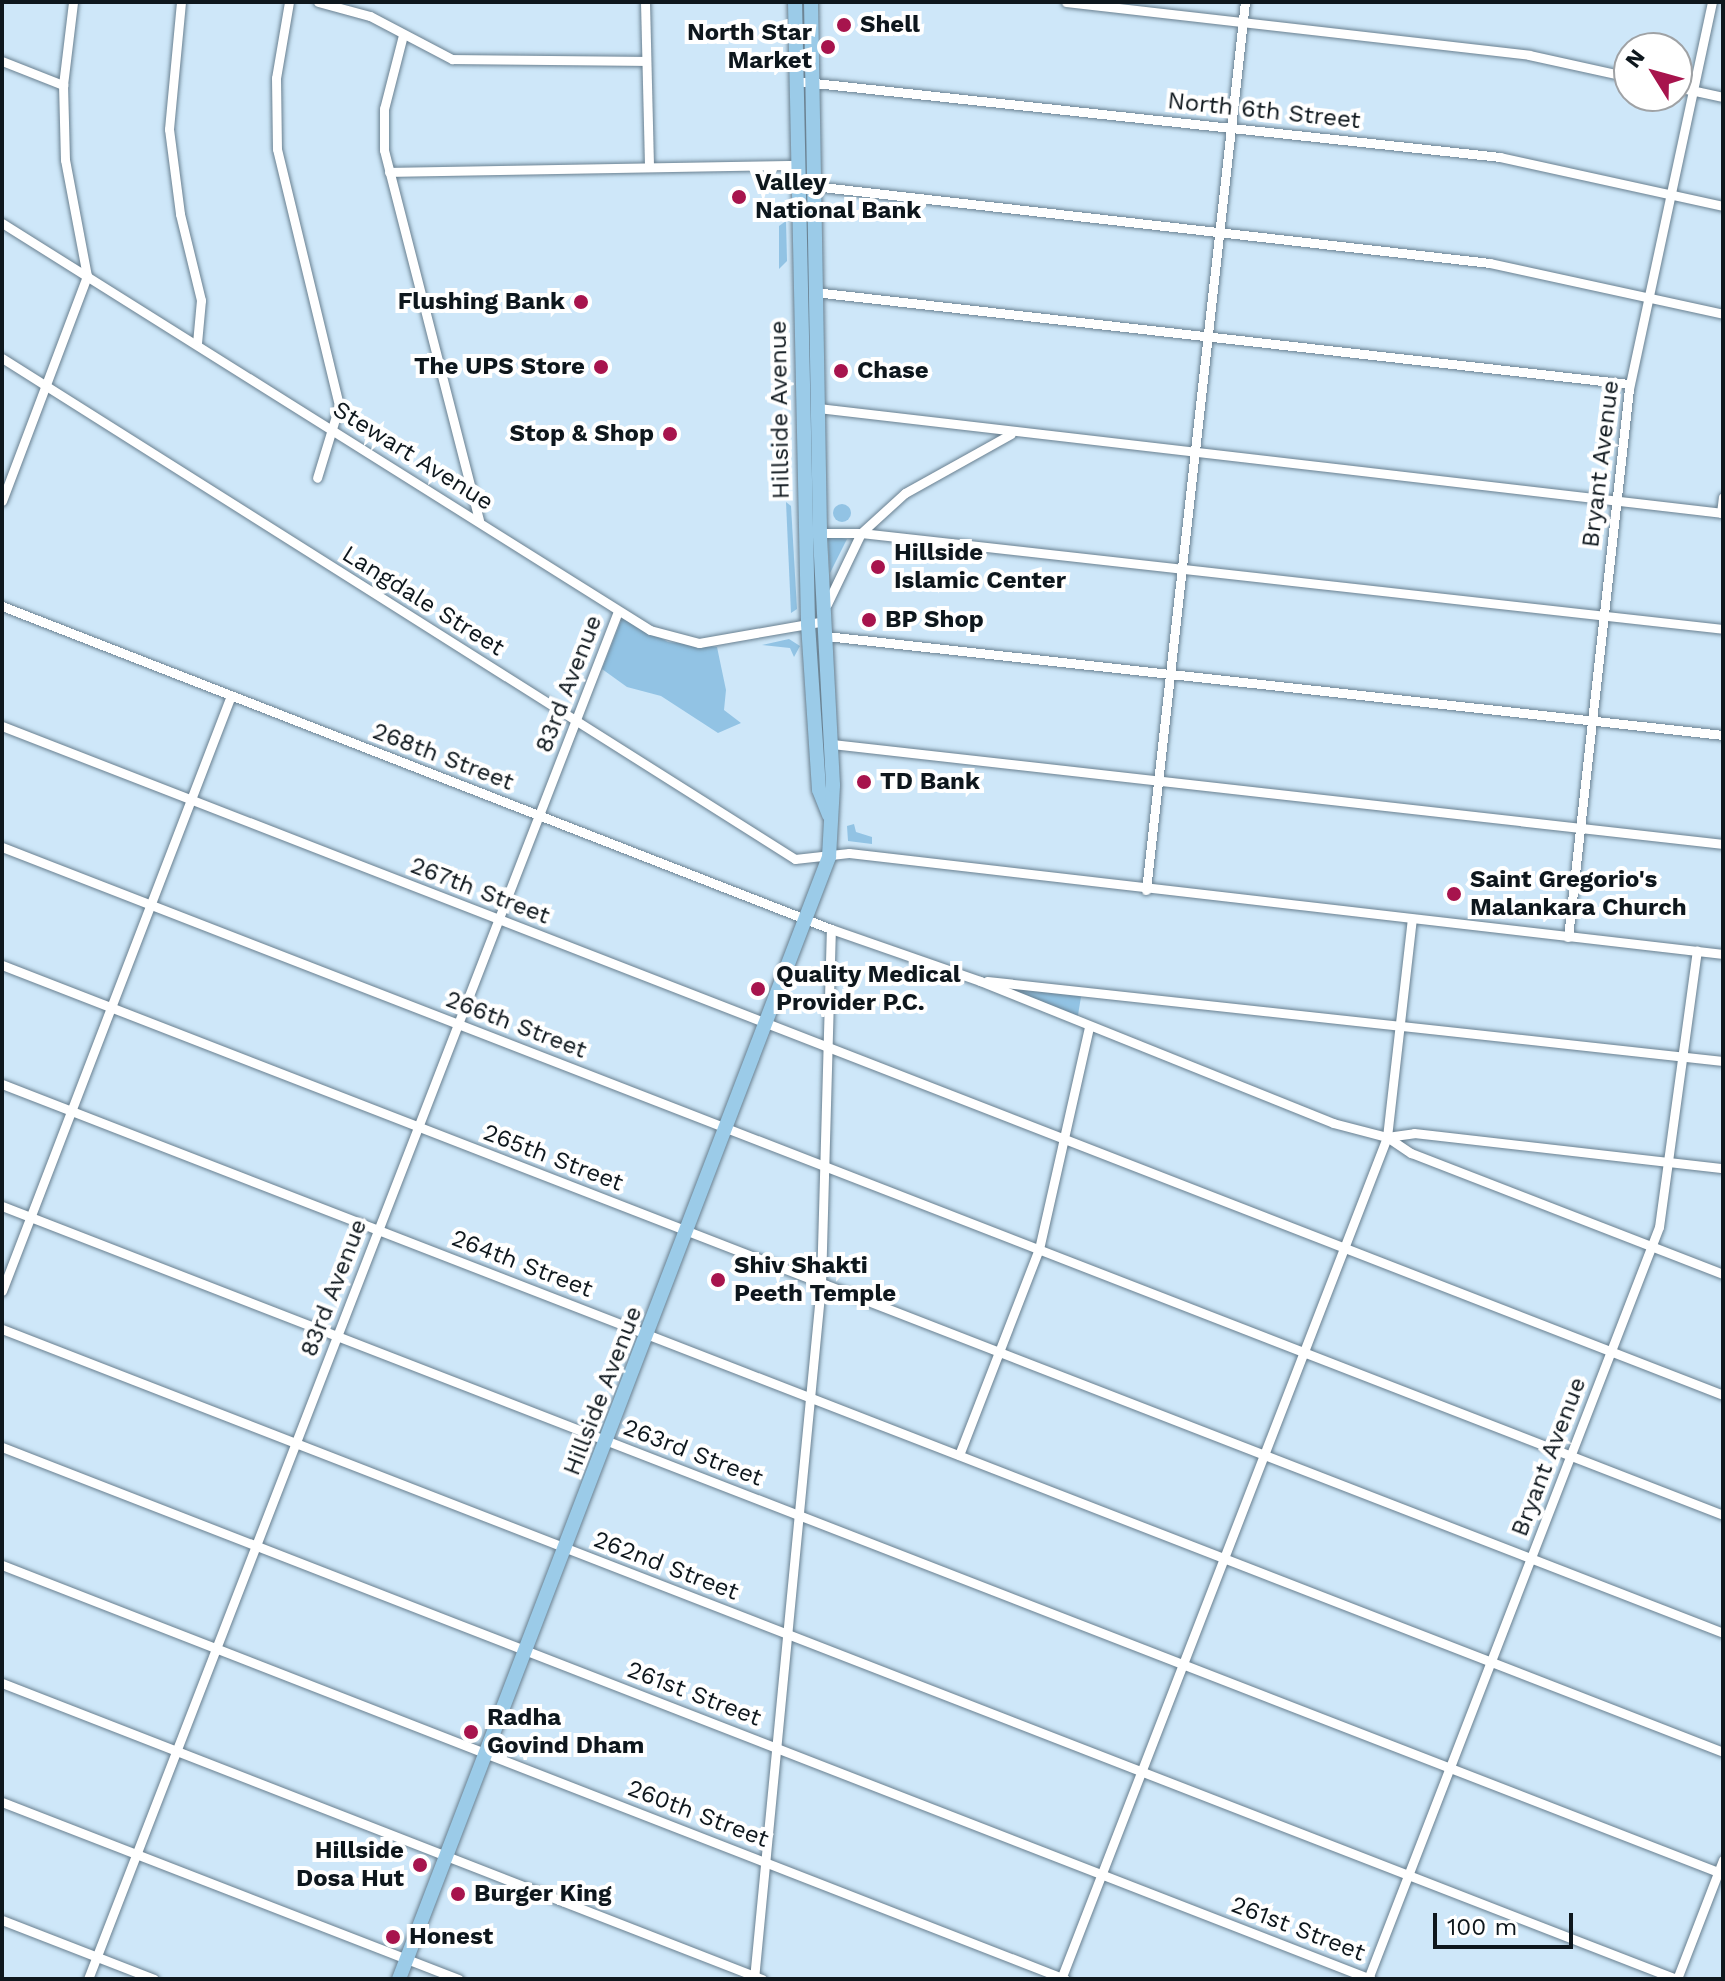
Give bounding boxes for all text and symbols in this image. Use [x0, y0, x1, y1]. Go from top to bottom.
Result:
place label: Shell [860, 11, 920, 39]
marker: Shell [835, 16, 853, 34]
place label: North Star Market [687, 19, 812, 75]
north arrow [1613, 32, 1693, 112]
marker: North Star Market [819, 38, 837, 56]
text: N [1620, 44, 1650, 72]
street label: North 6th Street [1166, 87, 1362, 135]
place label: Valley National Bank [755, 169, 922, 225]
marker: Valley National Bank [730, 188, 748, 206]
place label: Flushing Bank [398, 288, 565, 316]
marker: Flushing Bank [572, 293, 590, 311]
street label: Hillside Avenue [764, 320, 796, 500]
place label: The UPS Store [414, 353, 585, 381]
place label: Chase [857, 357, 929, 385]
marker: The UPS Store [592, 358, 610, 376]
marker: Chase [832, 362, 850, 380]
street label: Bryant Avenue [1576, 378, 1626, 550]
street label: Stewart Avenue [327, 395, 499, 517]
place label: Stop & Shop [510, 420, 654, 448]
marker: Stop & Shop [661, 425, 679, 443]
place label: Hillside Islamic Center [894, 539, 1066, 595]
street label: Langdale Street [337, 540, 509, 662]
marker: Hillside Islamic Center [869, 558, 887, 576]
place label: BP Shop [885, 606, 984, 634]
street label: 83rd Avenue [529, 611, 609, 757]
marker: BP Shop [860, 611, 878, 629]
street label: 268th Street [368, 717, 518, 797]
place label: TD Bank [880, 768, 980, 796]
marker: TD Bank [855, 773, 873, 791]
street label: 267th Street [406, 851, 554, 931]
place label: Saint Gregorio's Malankara Church [1470, 866, 1687, 922]
marker: Saint Gregorio's Malankara Church [1445, 885, 1463, 903]
place label: Quality Medical Provider P.C. [776, 961, 961, 1017]
marker: Quality Medical Provider P.C. [747, 978, 769, 1000]
street label: 266th Street [442, 985, 590, 1065]
street label: 265th Street [479, 1118, 627, 1198]
street label: 83rd Avenue [294, 1215, 374, 1361]
street label: 264th Street [447, 1224, 597, 1304]
place label: Shiv Shakti Peeth Temple [734, 1252, 897, 1308]
marker: Shiv Shakti Peeth Temple [709, 1271, 727, 1289]
street label: Hillside Avenue [557, 1302, 649, 1480]
street label: Bryant Avenue [1505, 1373, 1593, 1541]
street label: 263rd Street [619, 1413, 767, 1493]
street label: 262nd Street [589, 1525, 743, 1607]
street label: 261st Street [623, 1655, 765, 1733]
place label: Radha Govind Dham [487, 1704, 644, 1760]
marker: Radha Govind Dham [462, 1723, 480, 1741]
street label: 260th Street [623, 1774, 773, 1854]
place label: Hillside Dosa Hut [296, 1837, 404, 1893]
marker: Hillside Dosa Hut [411, 1856, 429, 1874]
place label: Burger King [474, 1880, 612, 1908]
marker: Burger King [449, 1885, 467, 1903]
street label: 261st Street [1227, 1890, 1369, 1968]
scale bar [1437, 1897, 1577, 1947]
text: 100 m [1447, 1913, 1517, 1941]
place label: Honest [409, 1923, 493, 1951]
marker: Honest [384, 1928, 402, 1946]

